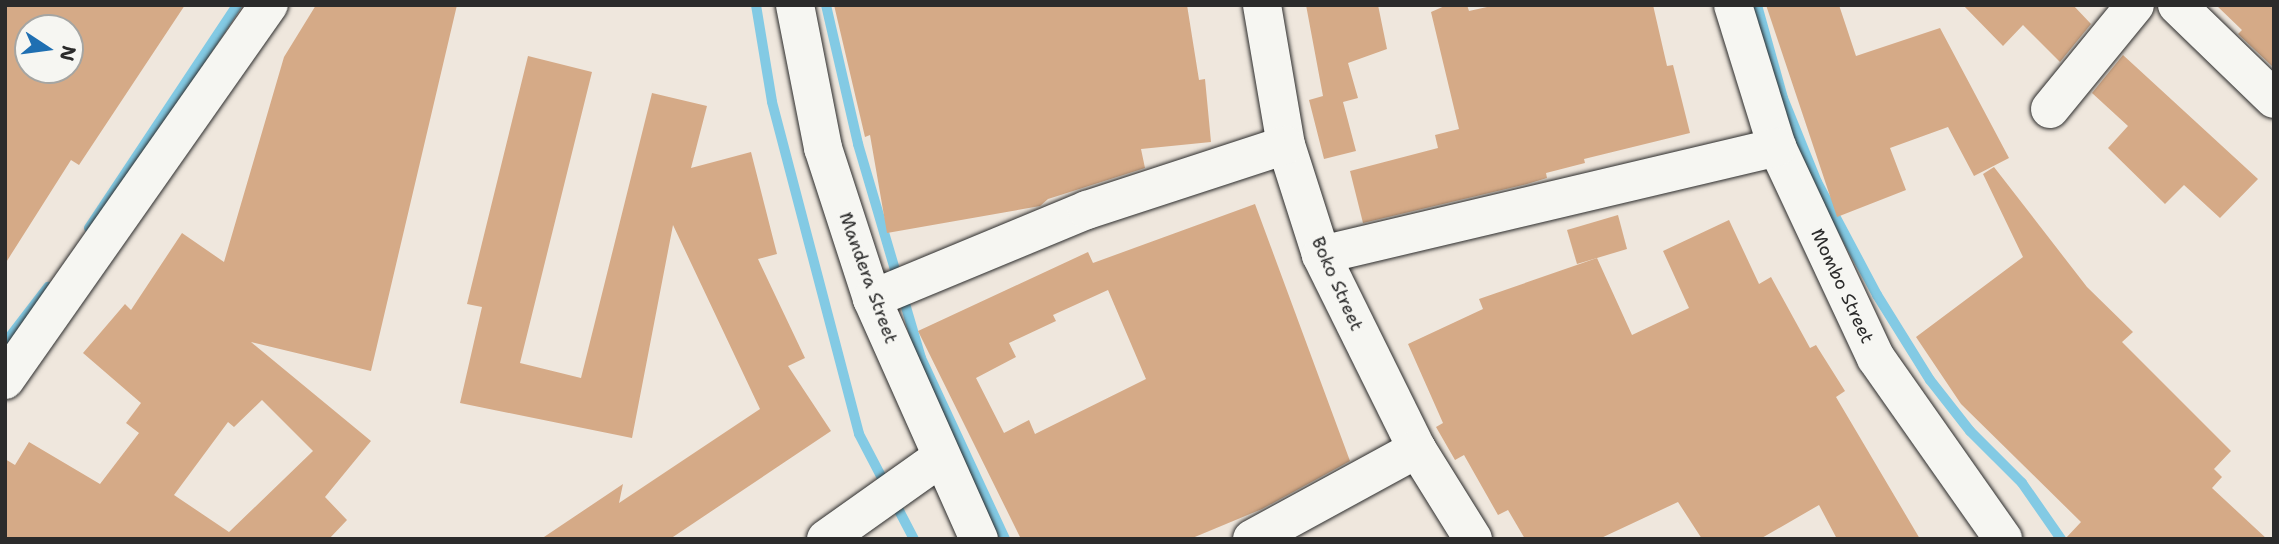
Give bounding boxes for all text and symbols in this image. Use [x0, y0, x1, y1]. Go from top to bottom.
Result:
north arrow [14, 14, 84, 84]
text: N [54, 43, 82, 64]
street label: Mandera Street [834, 209, 902, 347]
street label: Mombo Street [1806, 225, 1878, 347]
street label: Boko Street [1307, 234, 1367, 334]

